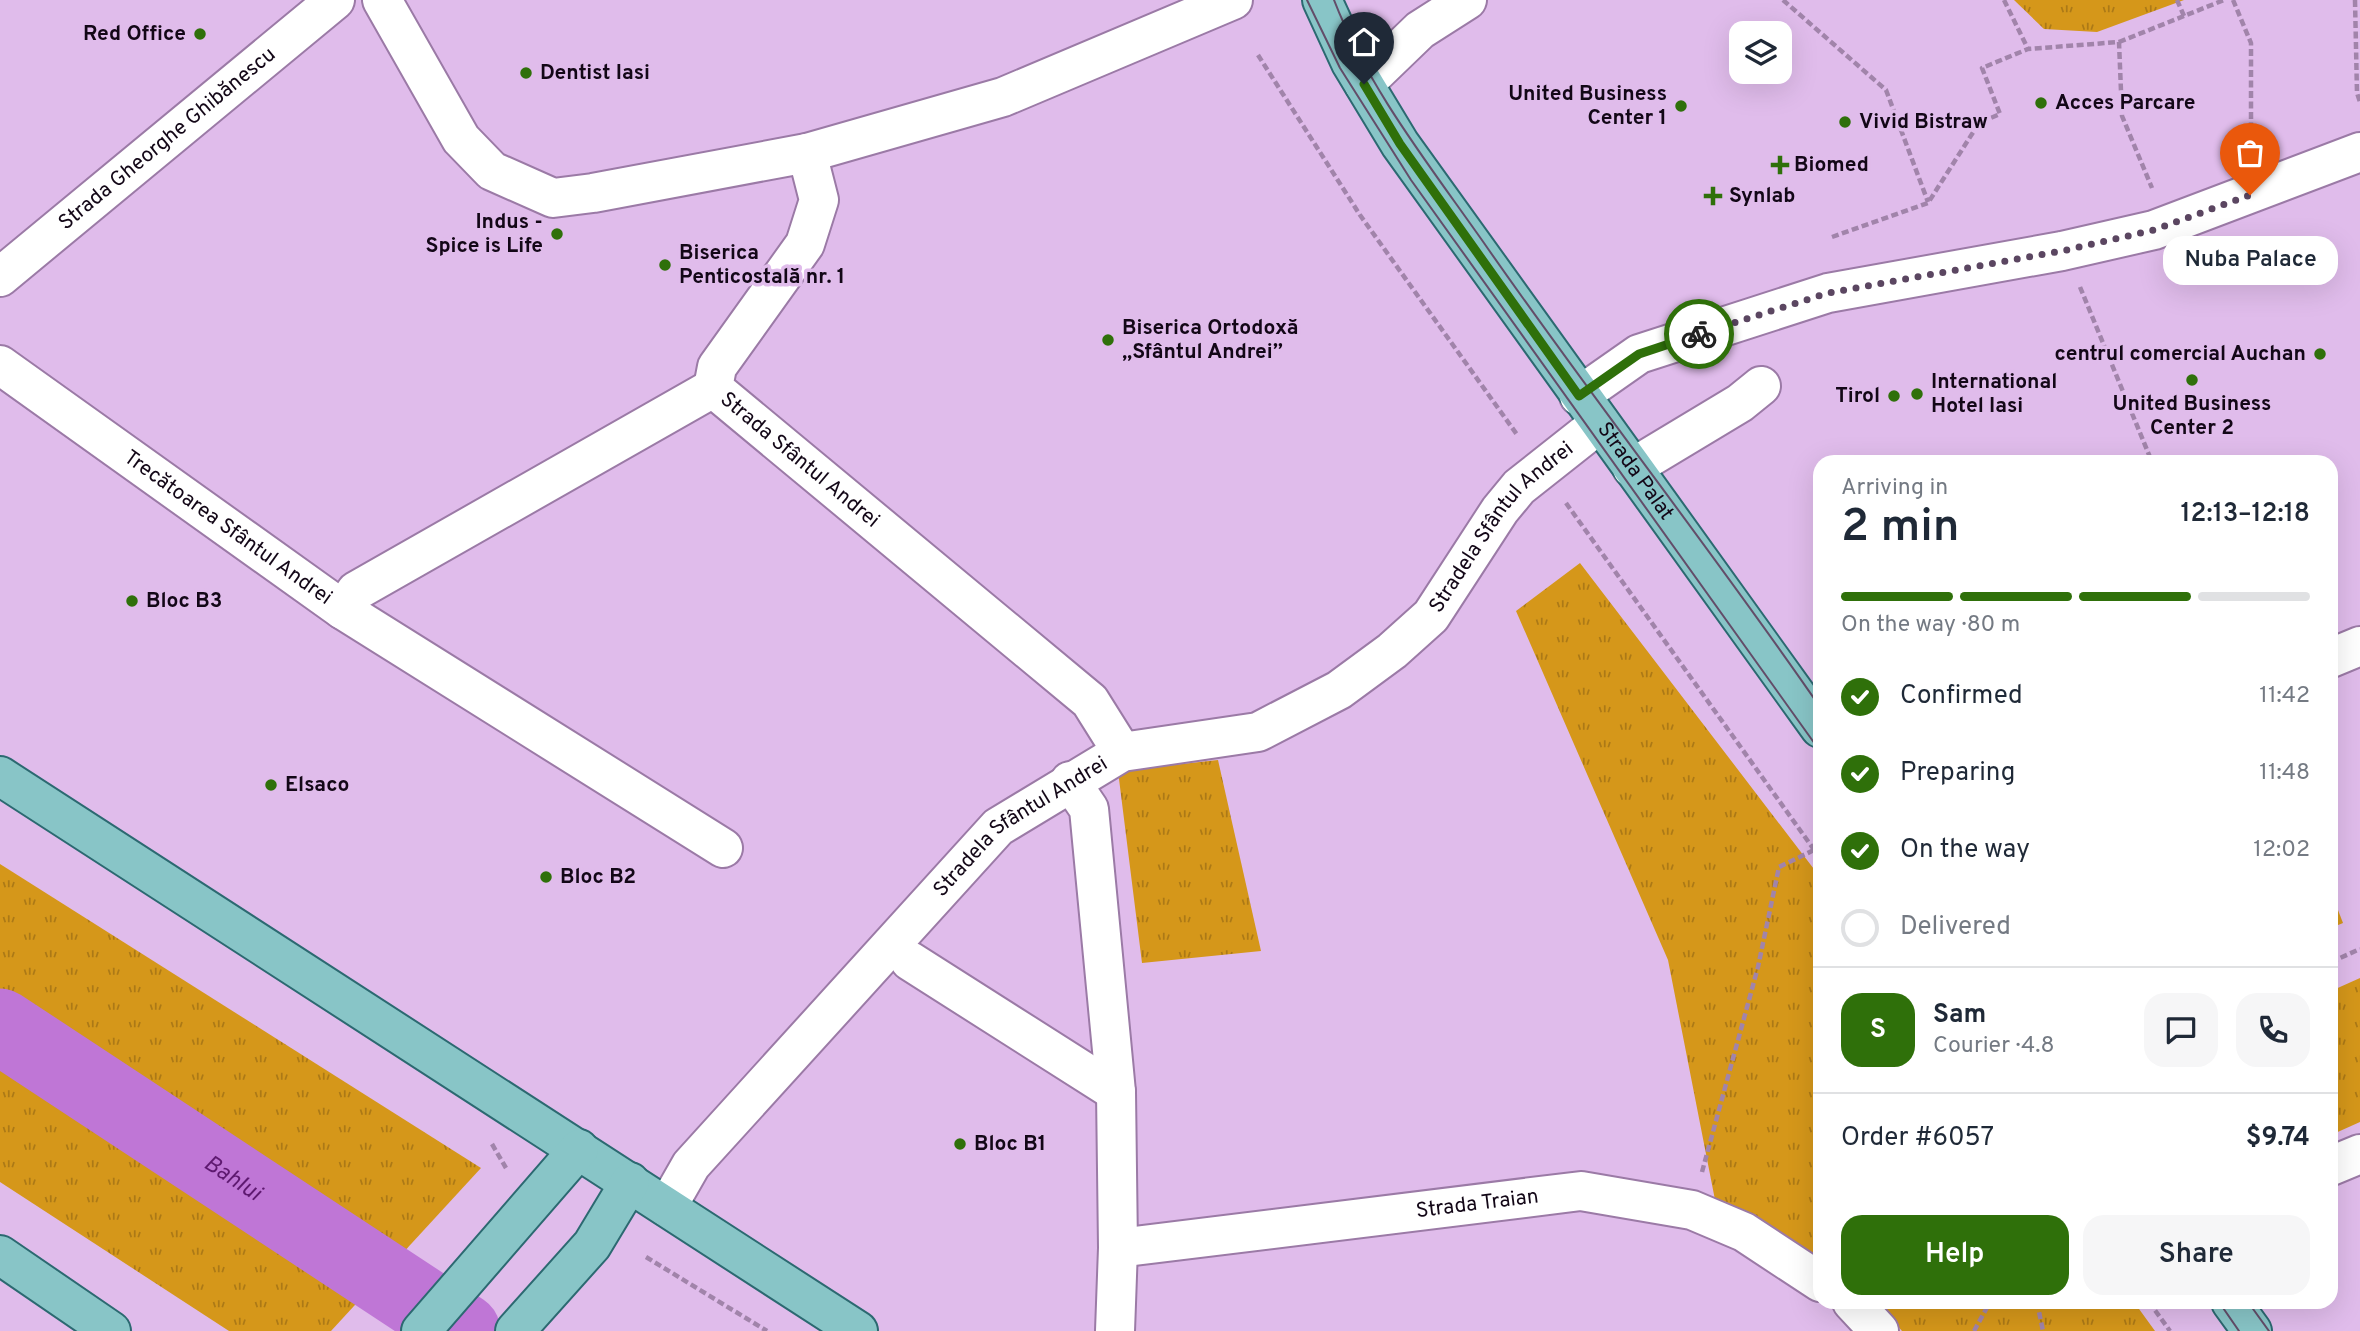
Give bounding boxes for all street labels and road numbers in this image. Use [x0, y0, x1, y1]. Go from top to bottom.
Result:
street label: Strada Gheorghe Ghibănescu [53, 41, 281, 236]
street label: Strada Sfântul Andrei [714, 386, 885, 534]
street label: Strada Palat [1591, 417, 1680, 526]
street label: Stradela Sfântul Andrei [1423, 436, 1579, 618]
street label: Trecătoarea Sfântul Andrei [118, 444, 337, 611]
street label: Stradela Sfântul Andrei [928, 750, 1113, 903]
street label: Strada Traian [1414, 1183, 1540, 1225]

